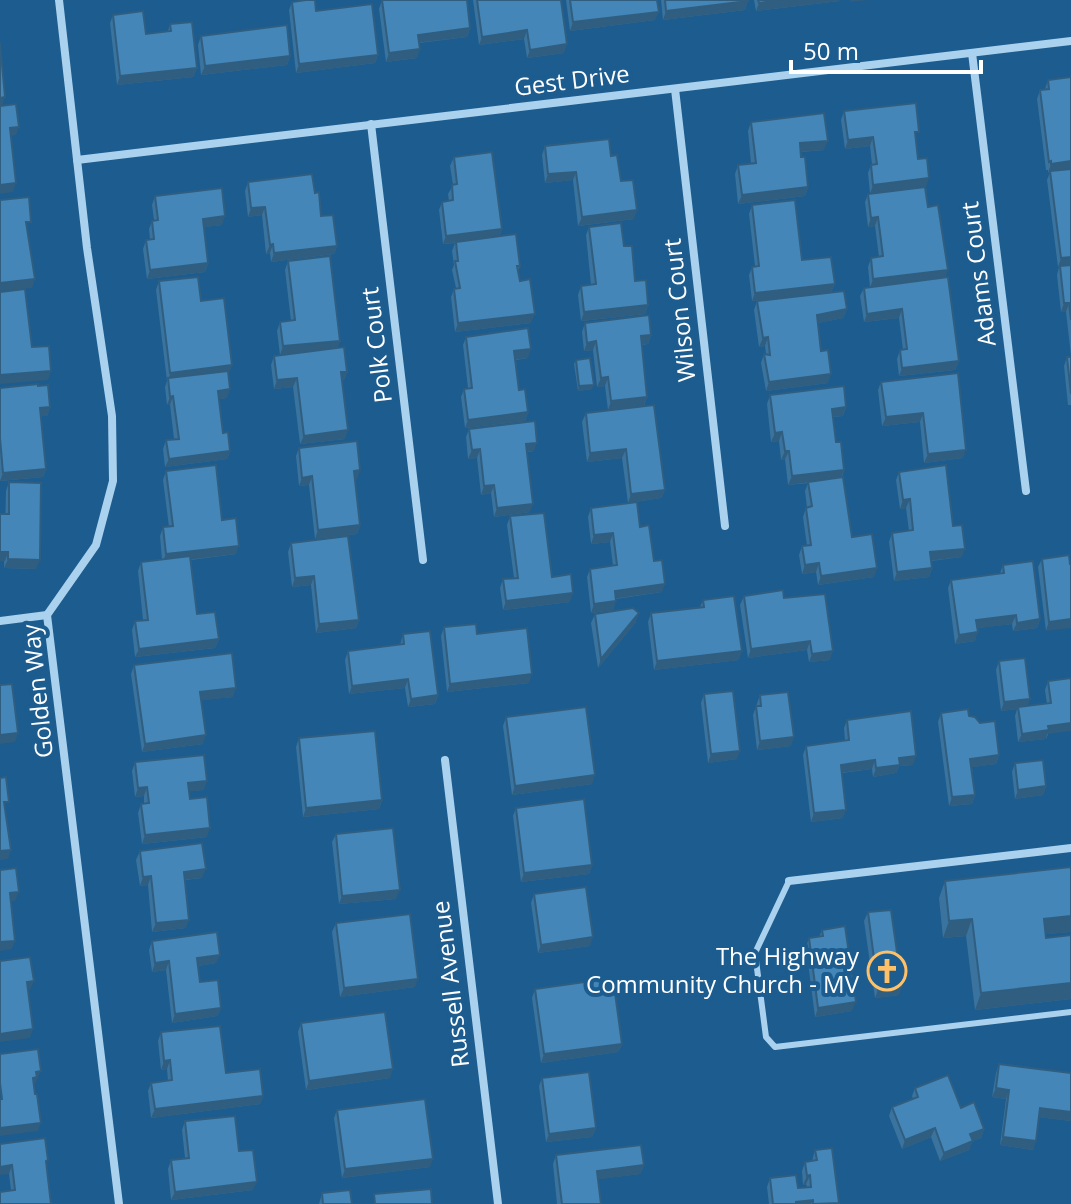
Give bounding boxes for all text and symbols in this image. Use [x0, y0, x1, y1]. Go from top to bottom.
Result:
scale bar [791, 24, 981, 74]
text: 50 m [803, 34, 859, 67]
street label: Gest Drive [512, 56, 631, 103]
street label: Adams Court [952, 200, 1003, 349]
street label: Wilson Court [655, 237, 702, 383]
street label: Polk Court [352, 285, 399, 405]
street label: Golden Way [13, 622, 60, 760]
street label: Russell Avenue [423, 899, 476, 1069]
place label: The Highway Community Church - MV [586, 939, 860, 1000]
church icon: The Highway Community Church - MV [866, 950, 908, 992]

